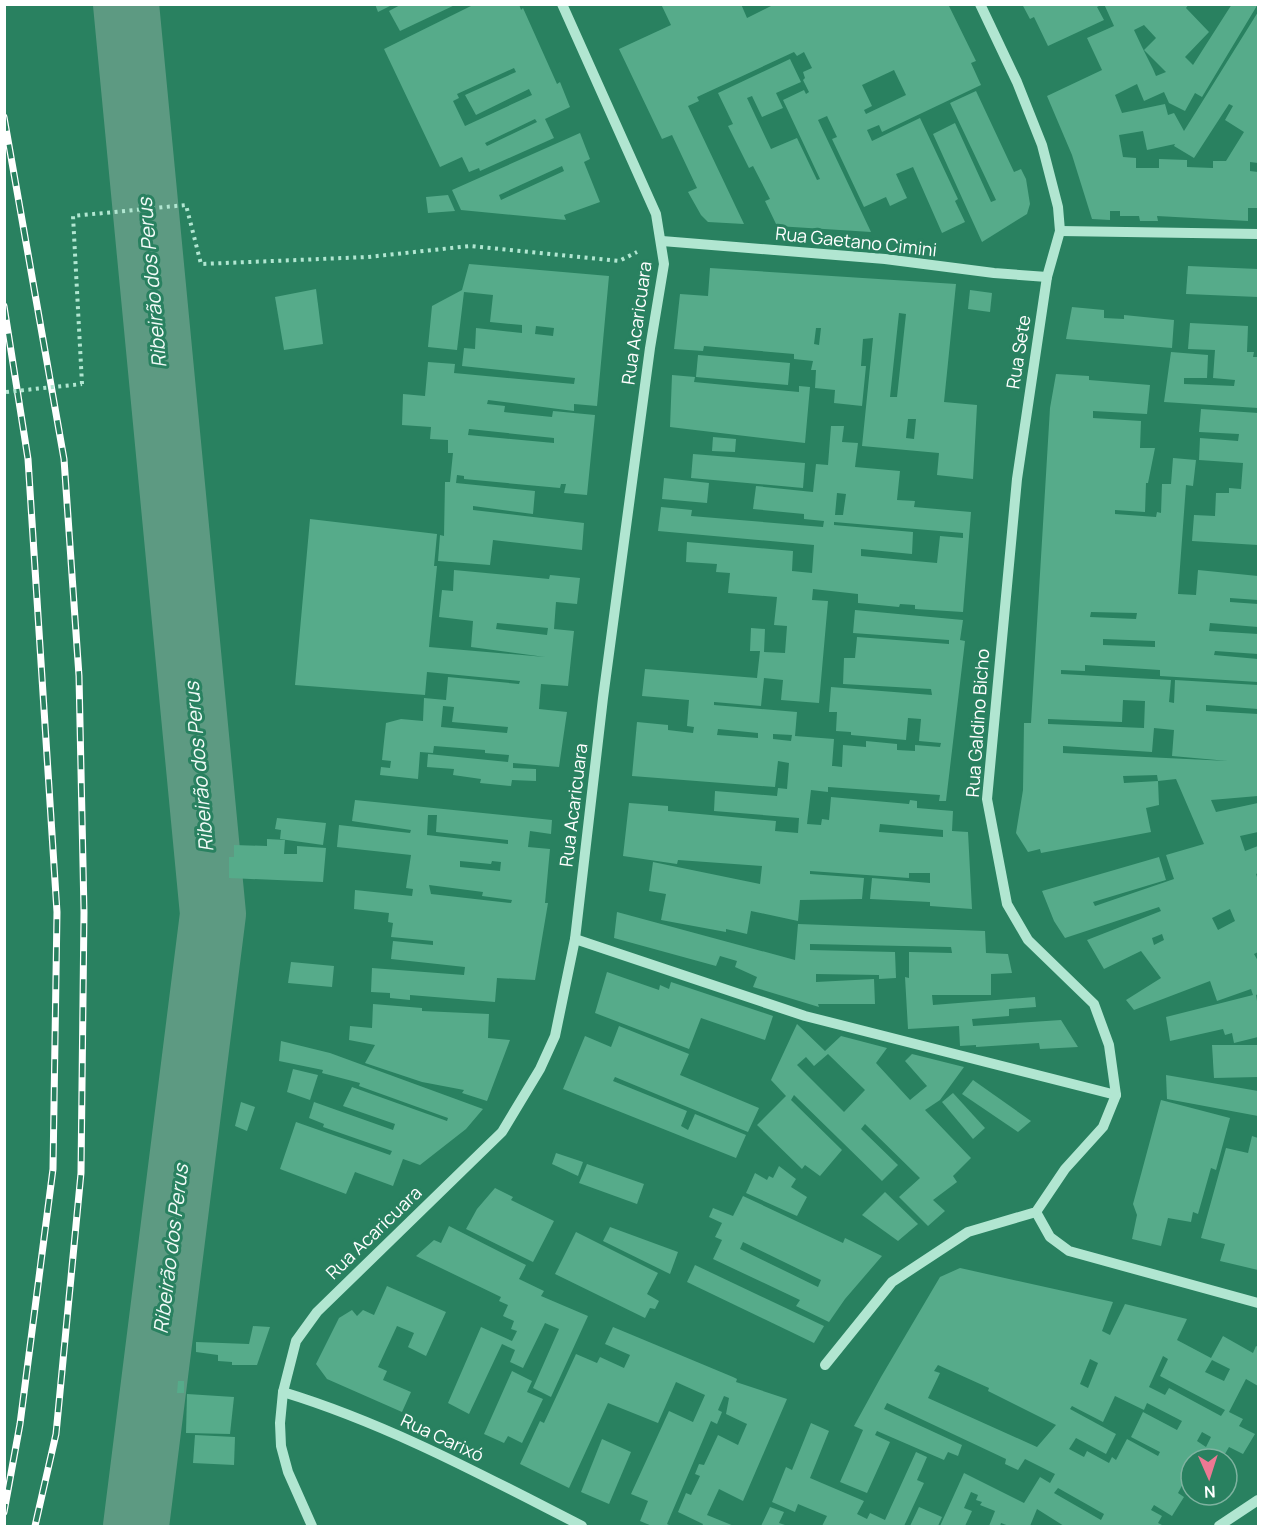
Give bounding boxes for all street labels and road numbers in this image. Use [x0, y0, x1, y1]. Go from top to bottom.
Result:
street label: Rua Gaetano Cimini [774, 221, 938, 261]
street label: Rua Acaricuara [615, 260, 657, 386]
street label: Rua Sete [1000, 313, 1036, 391]
street label: Rua Galdino Bicho [960, 648, 994, 798]
street label: Rua Acaricuara [554, 742, 592, 868]
street label: Rua Acaricuara [320, 1180, 426, 1284]
street label: Rua Carixó [397, 1407, 488, 1467]

